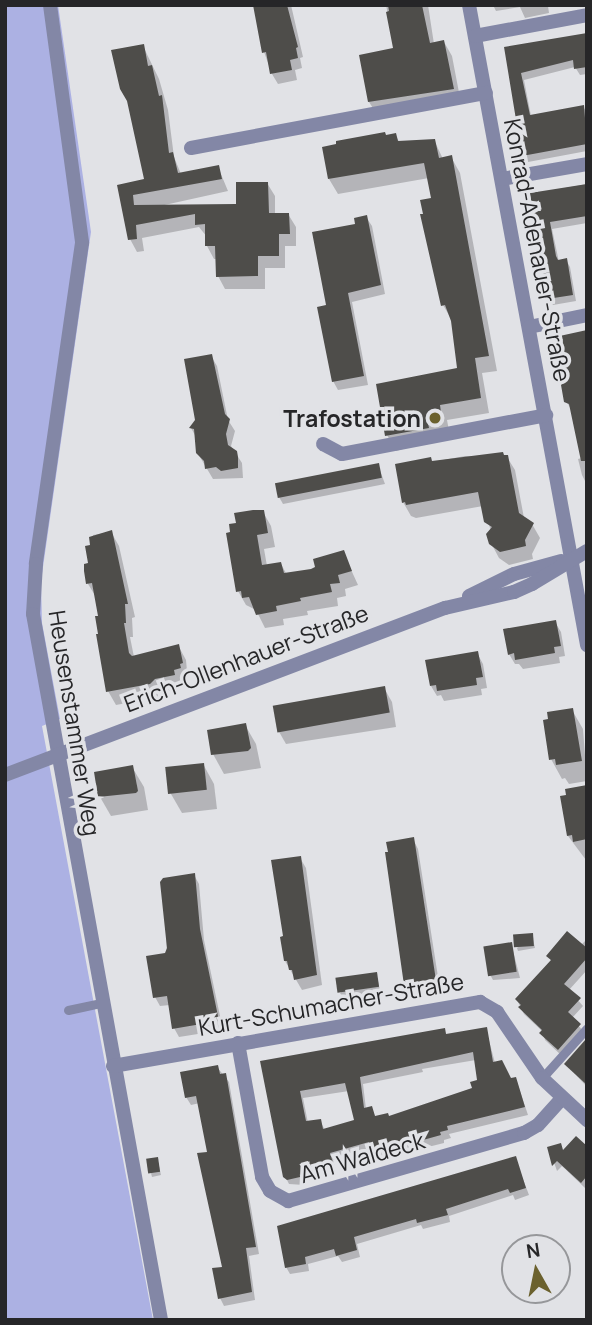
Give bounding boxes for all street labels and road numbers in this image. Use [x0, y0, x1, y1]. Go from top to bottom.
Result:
street label: Konrad-Adenauer-Straße [499, 116, 577, 384]
street label: Erich-Ollenhauer-Straße [120, 599, 372, 717]
street label: Heusenstammer Weg [44, 608, 106, 838]
street label: Kurt-Schumacher-Straße [196, 967, 466, 1041]
street label: Am Waldeck [296, 1126, 428, 1188]

